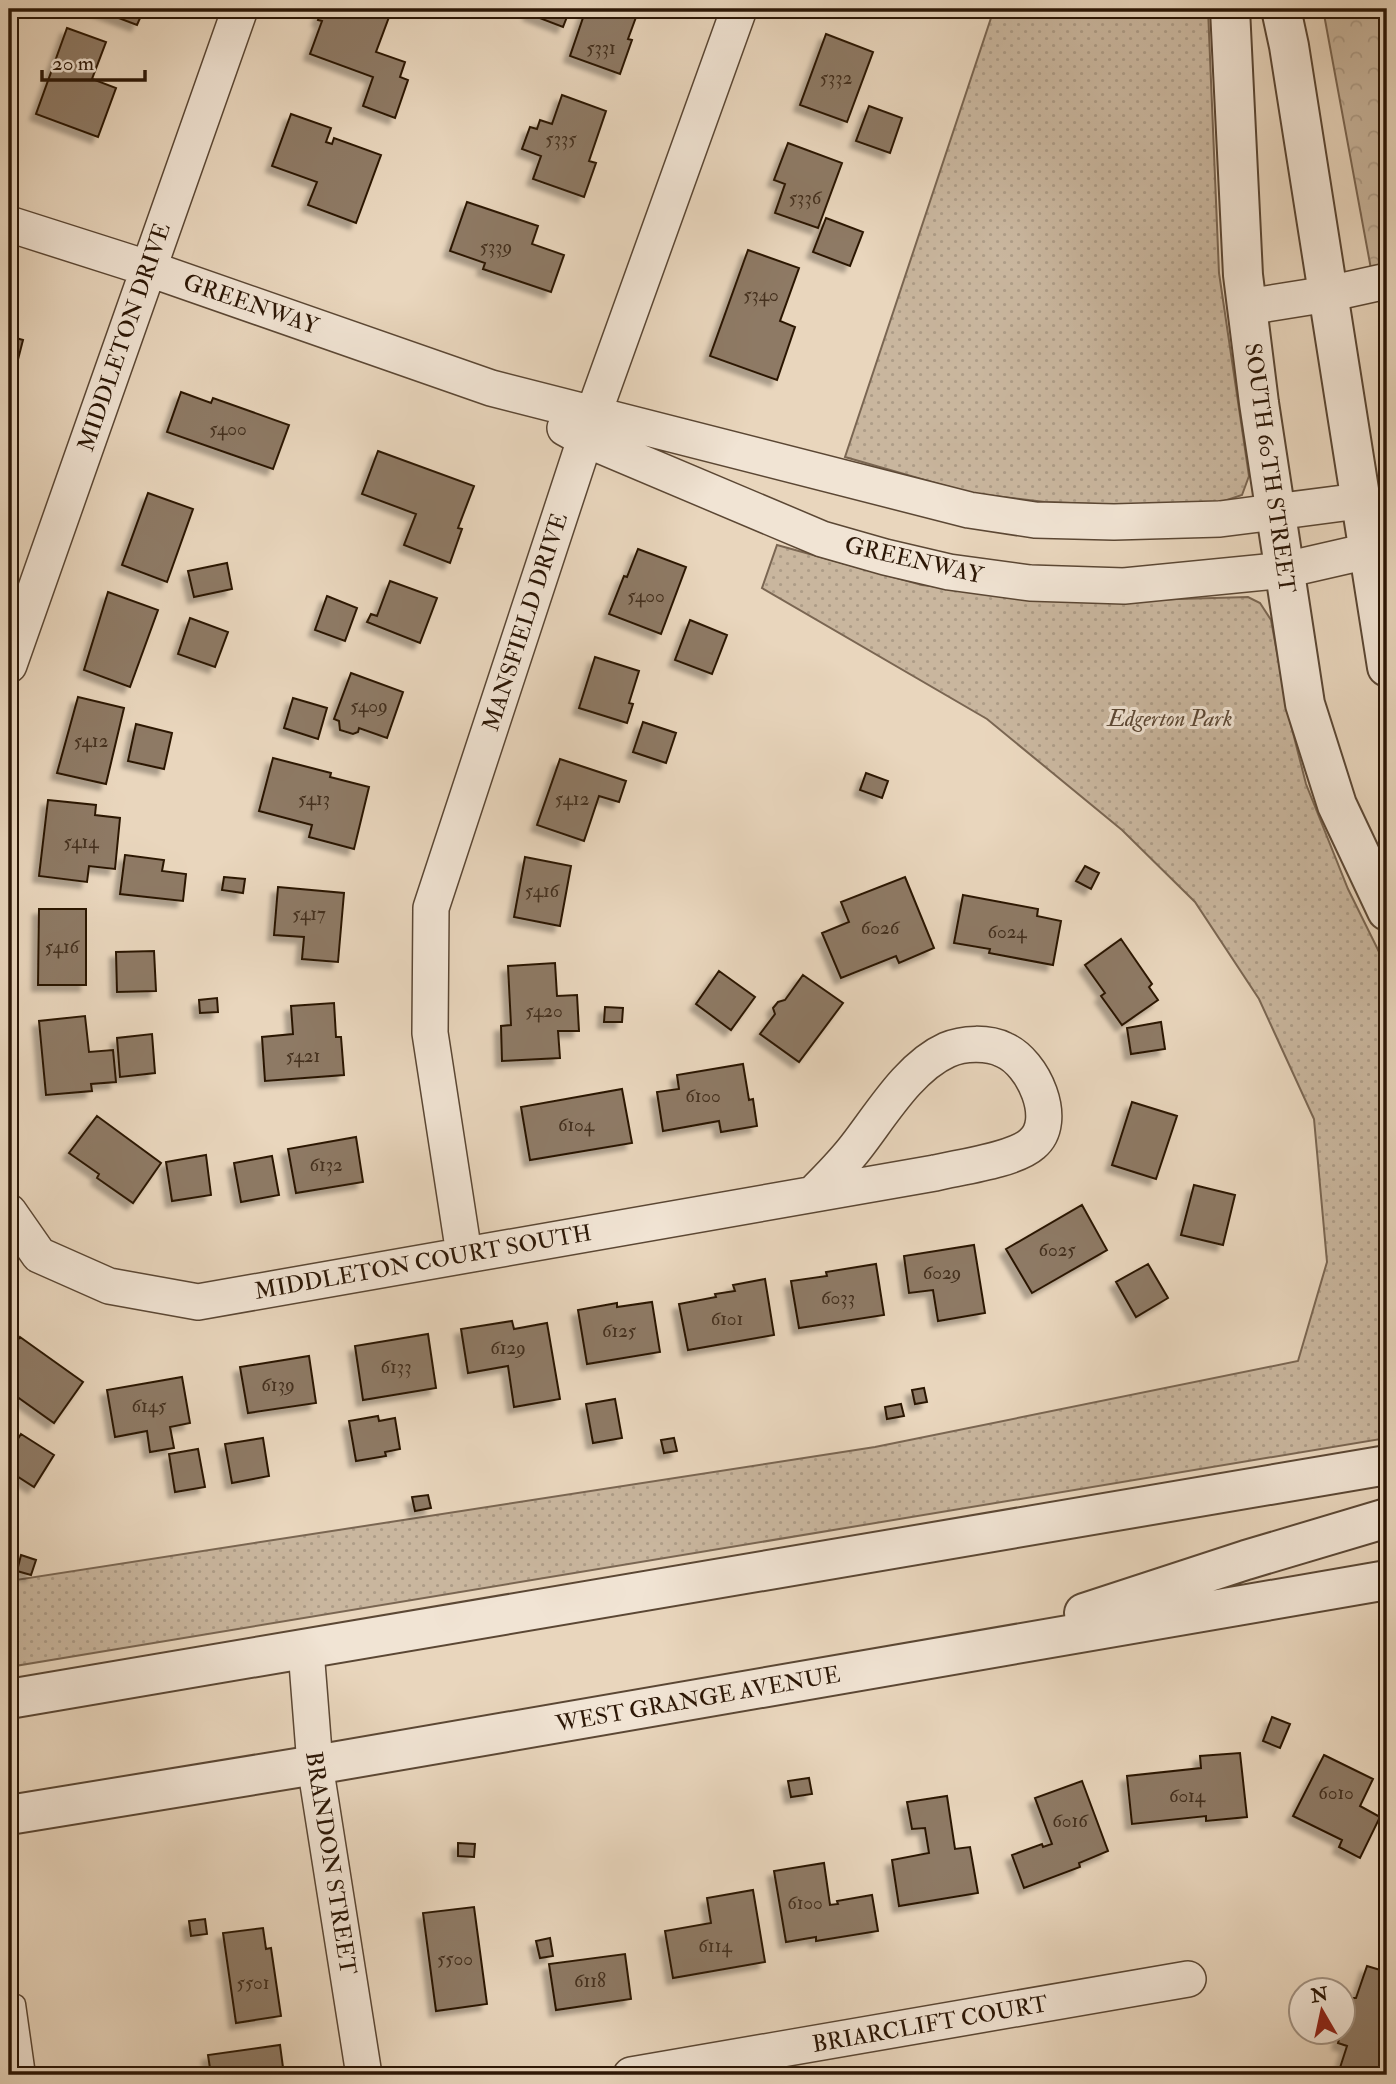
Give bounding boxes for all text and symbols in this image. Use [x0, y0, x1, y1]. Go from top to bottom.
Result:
house number: 5331 [586, 36, 616, 60]
scale bar [42, 38, 145, 82]
text: 20 m [52, 50, 94, 77]
house number: 5332 [820, 66, 852, 90]
house number: 5335 [545, 127, 577, 151]
house number: 5336 [789, 186, 823, 210]
street label: MIDDLETON DRIVE [71, 219, 177, 455]
house number: 5339 [480, 235, 512, 259]
street label: GREENWAY [179, 267, 324, 341]
house number: 5340 [743, 283, 779, 307]
street label: SOUTH 60TH STREET [1238, 341, 1302, 595]
house number: 5400 [209, 417, 247, 441]
street label: MANSFIELD DRIVE [476, 509, 574, 735]
street label: GREENWAY [842, 530, 987, 590]
house number: 5400 [627, 584, 665, 608]
house number: 5409 [350, 694, 388, 718]
park label: Edgerton Park [1106, 704, 1232, 733]
house number: 5412 [74, 729, 108, 753]
house number: 5413 [298, 787, 330, 811]
house number: 5412 [555, 787, 589, 811]
house number: 5414 [63, 830, 99, 854]
house number: 5416 [525, 879, 561, 903]
house number: 5417 [292, 902, 326, 926]
house number: 6026 [861, 916, 901, 940]
house number: 6024 [987, 920, 1027, 944]
house number: 5416 [45, 935, 81, 959]
house number: 5420 [525, 999, 563, 1023]
house number: 5421 [286, 1044, 320, 1068]
house number: 6100 [685, 1084, 721, 1108]
house number: 6104 [558, 1113, 595, 1137]
house number: 6132 [309, 1153, 343, 1177]
street label: MIDDLETON COURT SOUTH [252, 1218, 594, 1306]
house number: 6025 [1038, 1238, 1076, 1262]
house number: 6029 [923, 1261, 961, 1285]
house number: 6033 [821, 1286, 855, 1310]
house number: 6101 [711, 1307, 743, 1331]
house number: 6125 [602, 1319, 637, 1343]
house number: 6129 [490, 1336, 526, 1360]
house number: 6133 [381, 1355, 411, 1379]
house number: 6139 [261, 1373, 295, 1397]
house number: 6145 [132, 1394, 167, 1418]
street label: WEST GRANGE AVENUE [552, 1660, 843, 1739]
street label: BRANDON STREET [299, 1749, 363, 1977]
house number: 6010 [1318, 1781, 1354, 1805]
house number: 6014 [1169, 1784, 1206, 1808]
house number: 6016 [1052, 1809, 1089, 1833]
house number: 6100 [787, 1891, 823, 1915]
house number: 6114 [698, 1934, 732, 1958]
house number: 5500 [437, 1947, 473, 1971]
house number: 6118 [574, 1969, 606, 1993]
house number: 5501 [237, 1971, 269, 1995]
north arrow [1288, 1976, 1358, 2046]
text: N [1308, 1982, 1331, 2009]
street label: BRIARCLIFT COURT [810, 1989, 1050, 2059]

